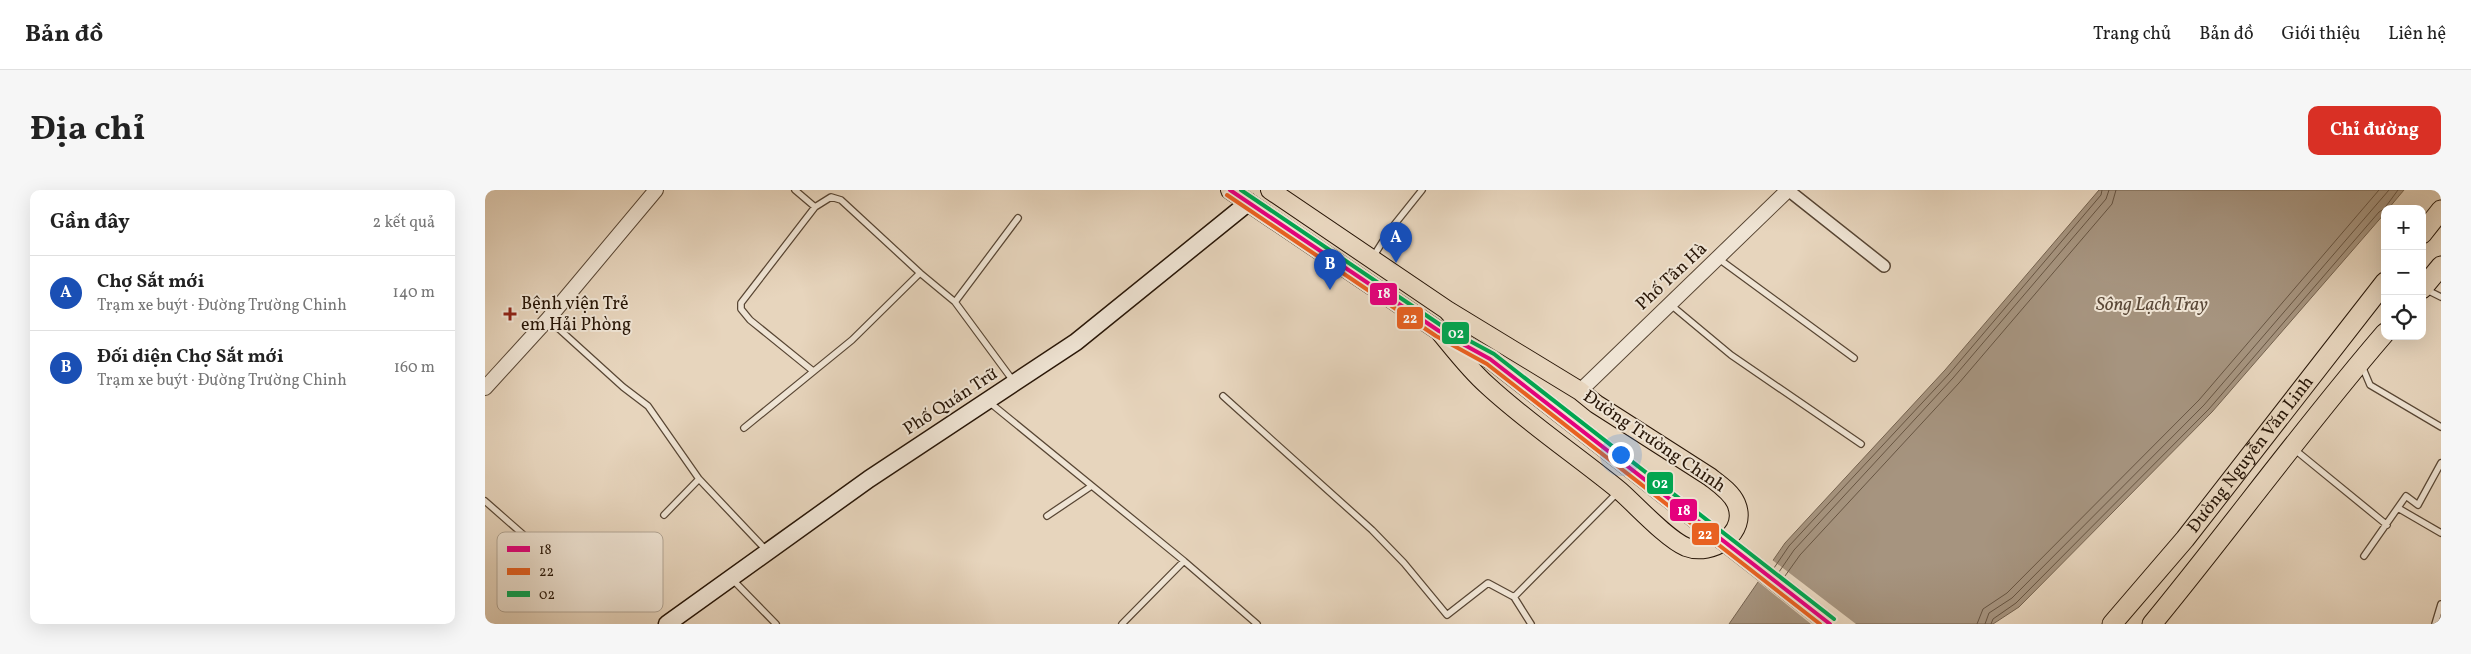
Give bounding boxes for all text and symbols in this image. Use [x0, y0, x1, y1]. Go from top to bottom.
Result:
text: Bản đồ [25, 18, 103, 52]
text: Trang chủ [2093, 22, 2171, 47]
text: Bản đồ [2199, 22, 2254, 47]
text: Giới thiệu [2282, 22, 2360, 47]
text: Liên hệ [2388, 22, 2446, 47]
text: Địa chỉ [30, 106, 145, 154]
button: Chỉ đường [2308, 106, 2441, 155]
map controls [2381, 205, 2426, 340]
button: + [2381, 205, 2426, 250]
text: Gần đây [50, 208, 130, 237]
text: 2 kết quả [373, 212, 435, 234]
pin: A [1380, 222, 1412, 263]
street label: Phố Tân Hà [1631, 237, 1713, 317]
pin: B [1314, 249, 1346, 290]
button: − [2381, 250, 2426, 295]
text: Chợ Sắt mới [97, 269, 205, 295]
text: A [60, 282, 72, 304]
text: 140 m [393, 282, 435, 304]
line badge: 18 [1369, 282, 1398, 306]
text: 18 [1377, 285, 1391, 304]
place label: Bệnh viện Trẻ em Hải Phòng [521, 292, 631, 338]
water label: Sông Lạch Tray [2096, 292, 2208, 318]
text: Trạm xe buýt · Đường Trường Chinh [97, 295, 347, 317]
button: locate [2381, 295, 2426, 340]
line badge: 22 [1396, 306, 1424, 330]
marker: Bệnh viện Trẻ em Hải Phòng [503, 307, 517, 321]
text: 22 [1403, 310, 1417, 329]
line badge: 02 [1441, 321, 1470, 345]
text: 02 [1448, 325, 1464, 344]
text: Đối diện Chợ Sắt mới [97, 344, 284, 370]
text: B [61, 357, 71, 379]
text: 160 m [394, 357, 435, 379]
street label: Phố Quán Trữ [899, 362, 1003, 442]
text: Trạm xe buýt · Đường Trường Chinh [97, 370, 347, 392]
street label: Đường Nguyễn Văn Linh [2181, 370, 2320, 539]
street label: Đường Trường Chinh [1578, 385, 1731, 499]
your location [1608, 442, 1634, 468]
line badge: 02 [1646, 471, 1674, 495]
text: 02 [1652, 475, 1668, 494]
line badge: 18 [1669, 498, 1698, 522]
text: 18 [1677, 502, 1691, 521]
line badge: 22 [1691, 522, 1720, 546]
text: 22 [1698, 526, 1712, 545]
legend [497, 532, 663, 612]
text: 18 [539, 541, 552, 560]
text: 22 [539, 563, 554, 582]
text: 02 [539, 586, 555, 605]

